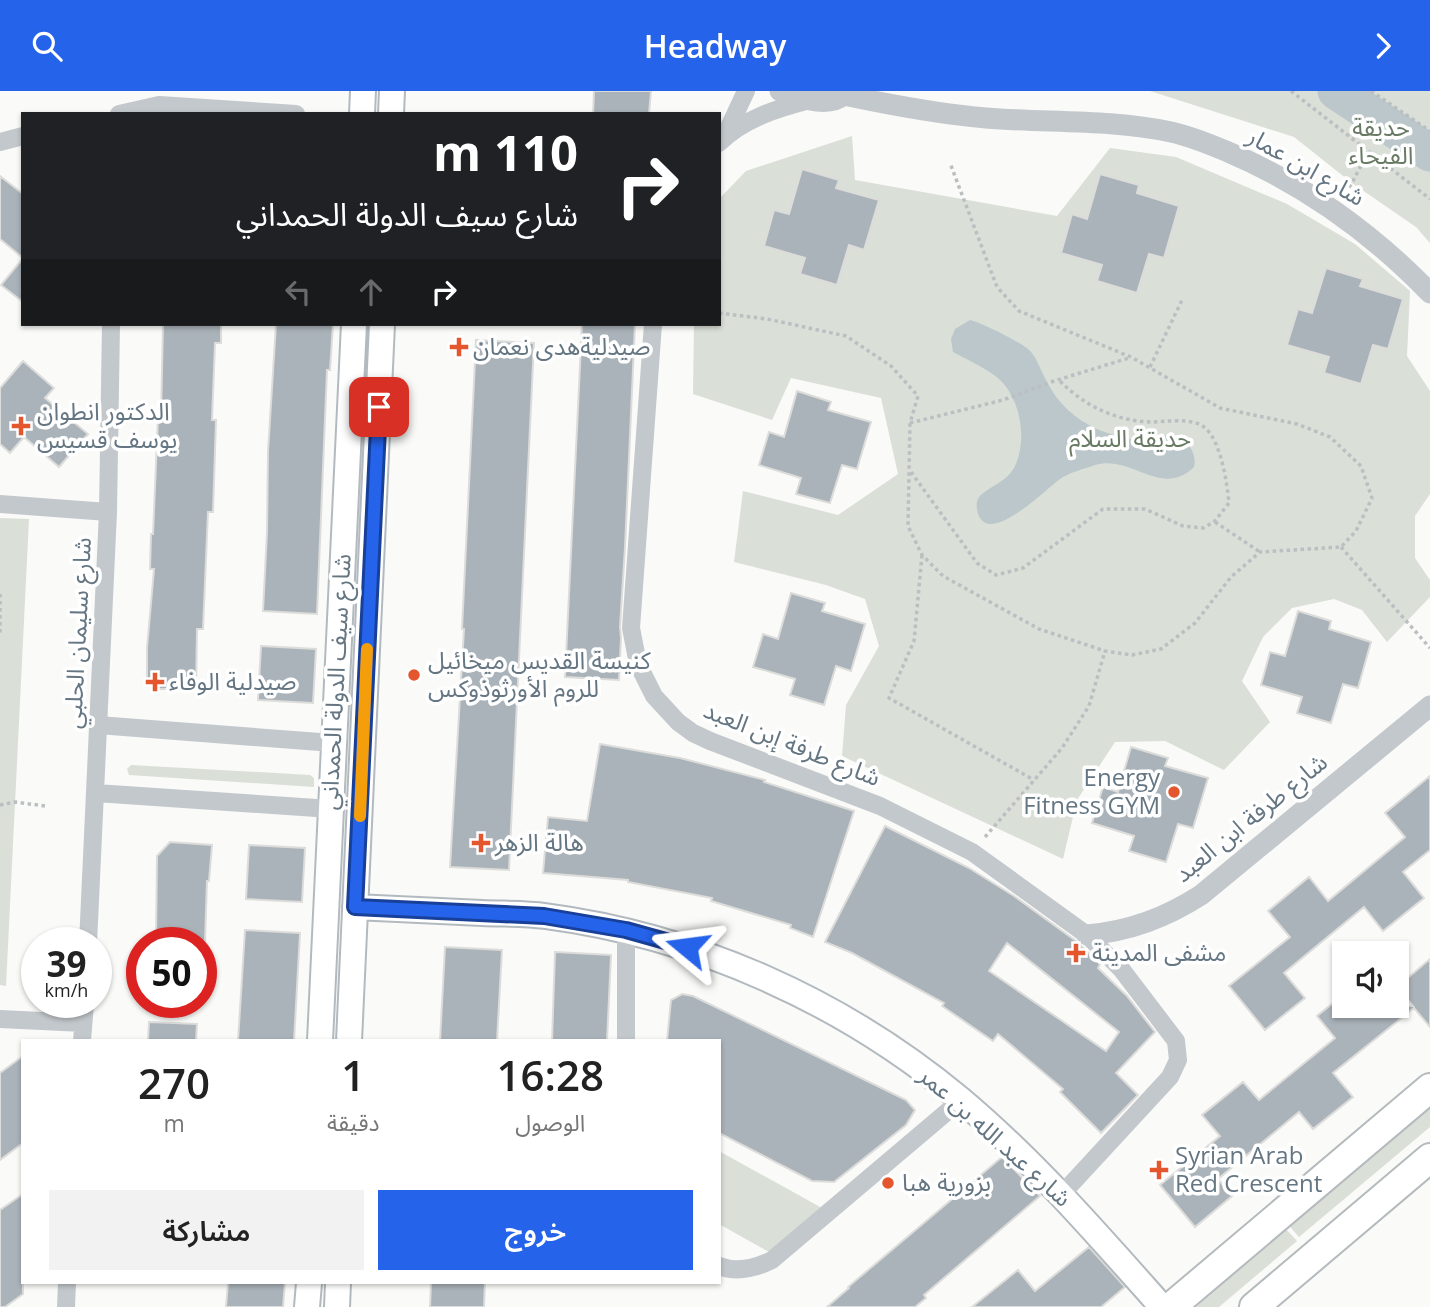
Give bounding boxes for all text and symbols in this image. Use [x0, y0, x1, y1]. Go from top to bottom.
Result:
text: Headway [644, 24, 786, 67]
icon: search [28, 27, 66, 65]
icon: forward [1364, 27, 1402, 65]
park label: حديقة الفيحاء [1349, 110, 1413, 171]
street label: شارع ابن عمار [1240, 118, 1372, 214]
text: 110 m [433, 119, 578, 185]
icon: right [602, 140, 693, 231]
text: شارع سيف الدولة الحمداني [236, 192, 578, 235]
icon: left [279, 273, 317, 311]
icon: ahead [352, 273, 390, 311]
icon: right [425, 273, 463, 311]
place label: صيدليةهدى نعمان [473, 329, 651, 362]
marker: صيدليةهدى نعمان [451, 339, 467, 355]
pin [349, 377, 409, 437]
icon: arrive [360, 388, 398, 426]
place label: الدكتور انطوان يوسف قسيس [37, 394, 177, 455]
marker: الدكتور انطوان يوسف قسيس [11, 416, 31, 436]
park label: حديقة السلام [1069, 421, 1191, 457]
street label: شارع سليمان الحلبي [55, 536, 102, 730]
street label: شارع سيف الدولة الحمداني [311, 553, 361, 811]
place label: كنيسة القديس ميخائيل للروم الأورثوذوكس [428, 643, 652, 707]
place label: صيدلية الوفاء [169, 664, 296, 697]
marker: كنيسة القديس ميخائيل للروم الأورثوذوكس [406, 667, 422, 683]
marker: صيدلية الوفاء [147, 674, 163, 690]
street label: شارع طرفة إبن العبد [698, 692, 886, 795]
street label: شارع طرفة ابن العبد [1167, 745, 1335, 890]
place label: Energy Fitness GYM [1023, 760, 1161, 821]
marker: Energy Fitness GYM [1166, 784, 1182, 800]
place label: هالة الزهر [494, 825, 584, 858]
marker: هالة الزهر [473, 835, 489, 851]
position arrow [650, 910, 724, 984]
speed limit sign: 50 [126, 927, 217, 1018]
place label: مشفى المدينة [1092, 935, 1226, 968]
text: 39 [46, 940, 87, 987]
map controls [1332, 941, 1409, 1018]
button: sound [1332, 941, 1409, 1018]
marker: مشفى المدينة [1066, 943, 1086, 963]
text: km/h [45, 978, 88, 1002]
text: 1 [341, 1046, 365, 1103]
text: 16:28 [496, 1046, 604, 1103]
text: 270 [138, 1054, 210, 1111]
street label: شارع عبد الله بن عمر [910, 1058, 1080, 1215]
text: دقيقة [327, 1106, 379, 1138]
text: الوصول [515, 1106, 585, 1138]
text: m [163, 1107, 185, 1139]
place label: Syrian Arab Red Crescent [1175, 1138, 1322, 1199]
marker: Syrian Arab Red Crescent [1149, 1160, 1169, 1180]
place label: بزورية هبا [902, 1165, 991, 1198]
marker: بزورية هبا [880, 1175, 896, 1191]
button: مشاركة [49, 1190, 364, 1270]
button: خروج [378, 1190, 693, 1270]

